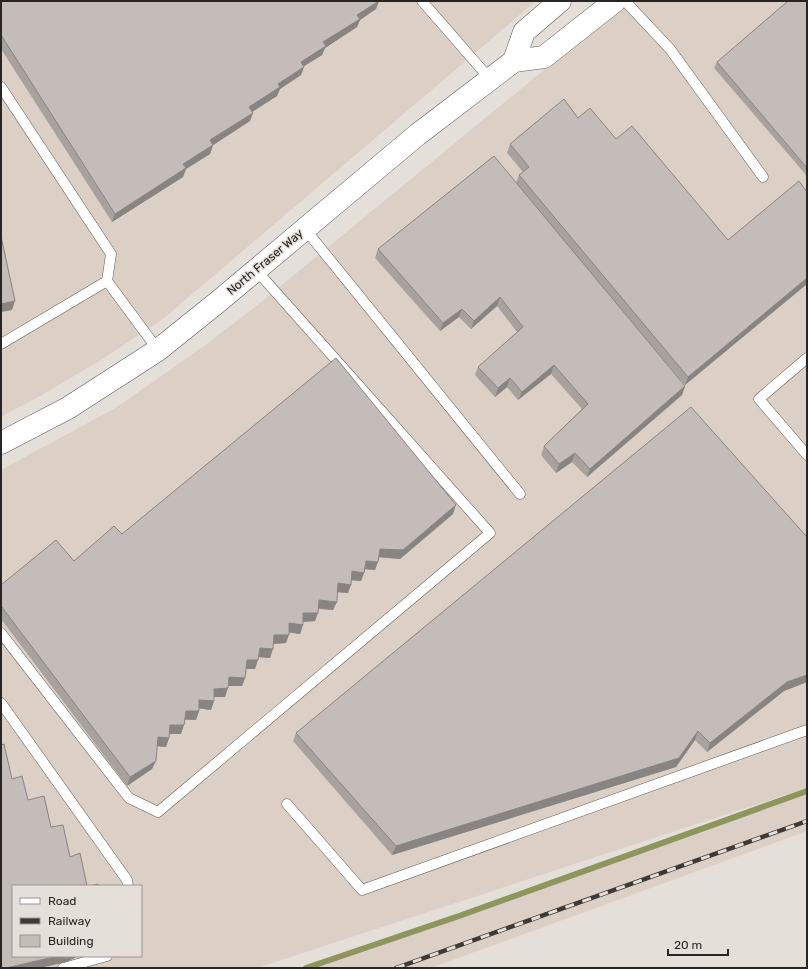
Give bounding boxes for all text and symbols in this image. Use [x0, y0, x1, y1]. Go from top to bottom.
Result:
street label: North Fraser Way [224, 226, 306, 298]
legend [12, 885, 142, 957]
text: Road [48, 894, 76, 908]
text: Railway [48, 914, 91, 928]
scale bar [668, 931, 728, 957]
text: Building [48, 934, 94, 948]
text: 20 m [674, 938, 702, 952]

